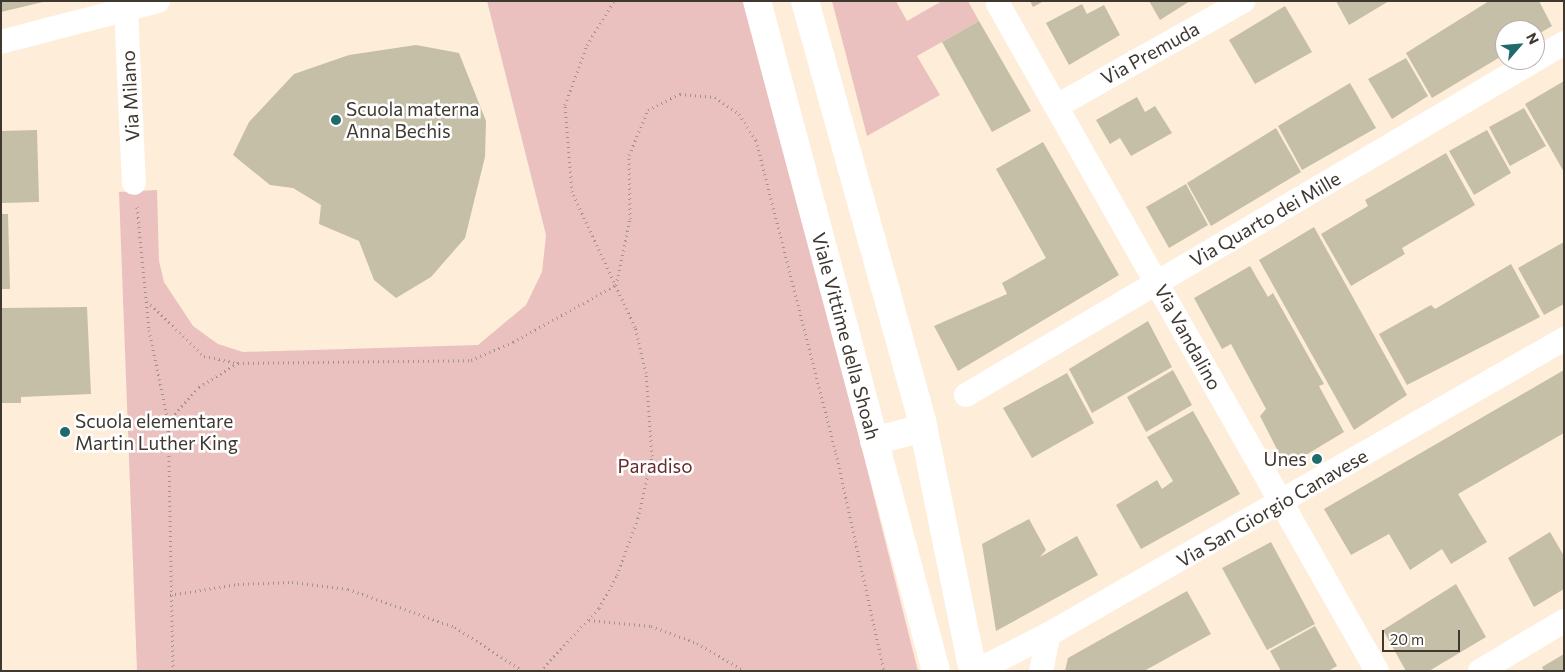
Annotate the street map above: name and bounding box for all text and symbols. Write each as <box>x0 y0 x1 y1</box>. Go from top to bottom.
street label: Via Premuda <box>1097 17 1203 89</box>
north arrow <box>1495 20 1545 70</box>
text: N <box>1523 30 1543 47</box>
street label: Via Milano <box>116 50 144 142</box>
place label: Scuola materna Anna Bechis <box>346 98 480 142</box>
marker: Scuola materna Anna Bechis <box>330 114 342 126</box>
street label: Via Quarto dei Mille <box>1186 167 1344 271</box>
street label: Viale Vittime della Shoah <box>807 230 885 442</box>
street label: Via Vandalino <box>1150 280 1226 394</box>
place label: Scuola elementare Martin Luther King <box>75 410 238 454</box>
marker: Scuola elementare Martin Luther King <box>59 426 71 438</box>
street label: Via San Giorgio Canavese <box>1172 444 1372 572</box>
place label: Unes <box>1264 448 1307 470</box>
marker: Unes <box>1311 453 1323 465</box>
park label: Paradiso <box>617 455 693 477</box>
scale bar <box>1385 620 1462 652</box>
text: 20 m <box>1390 630 1424 648</box>

